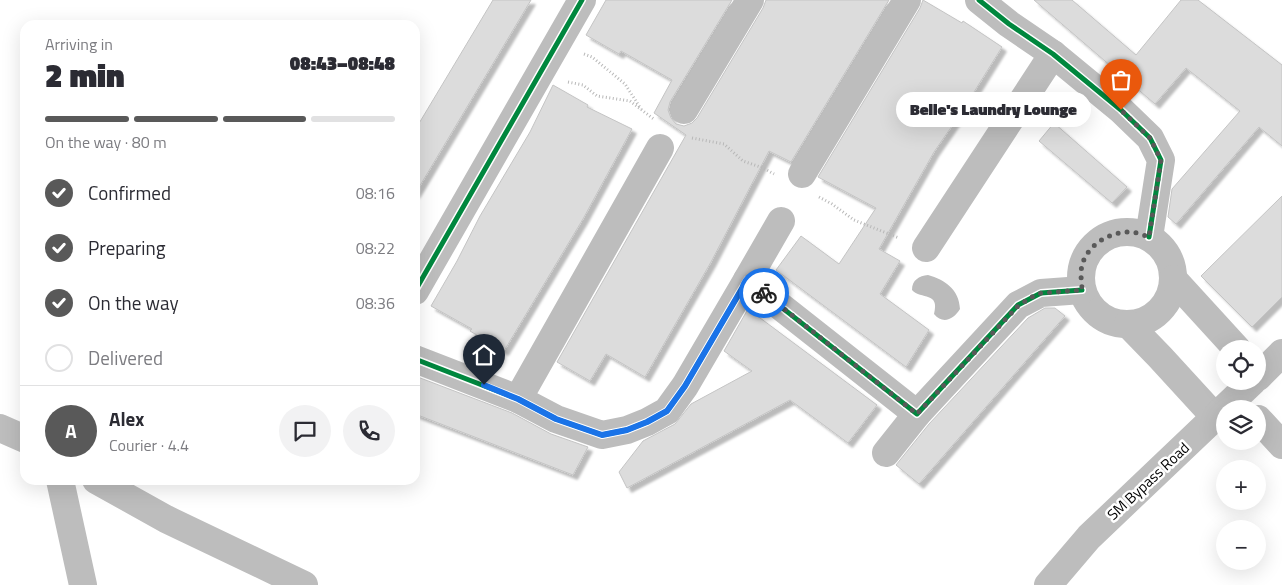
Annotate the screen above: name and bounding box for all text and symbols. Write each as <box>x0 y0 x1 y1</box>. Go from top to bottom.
text: Arriving in <box>45 32 113 56</box>
text: 08:43–08:48 <box>290 48 395 77</box>
text: 2 min <box>45 51 125 99</box>
pin <box>1100 59 1142 110</box>
icon: bag <box>1107 66 1135 94</box>
callout: Belle's Laundry Lounge <box>896 92 1091 128</box>
text: Belle's Laundry Lounge <box>910 97 1077 121</box>
text: On the way · 80 m <box>45 130 167 154</box>
text: Confirmed <box>88 178 171 207</box>
icon: check <box>45 179 73 207</box>
text: 08:16 <box>356 181 395 205</box>
text: Preparing <box>88 233 165 262</box>
icon: check <box>45 234 73 262</box>
text: 08:22 <box>356 236 395 260</box>
courier <box>739 268 789 318</box>
icon: bike <box>750 279 778 307</box>
text: On the way <box>88 288 179 317</box>
icon: check <box>45 289 73 317</box>
text: 08:36 <box>356 291 395 315</box>
pin <box>463 334 505 385</box>
map controls <box>1216 340 1266 570</box>
button: locate <box>1216 340 1266 390</box>
icon: home <box>470 341 498 369</box>
text: Delivered <box>88 343 163 372</box>
button: layers <box>1216 400 1266 450</box>
text: Alex <box>109 404 144 433</box>
button: chat <box>279 405 331 457</box>
button: phone <box>343 405 395 457</box>
text: A <box>65 416 77 445</box>
text: Courier · 4.4 <box>109 433 189 457</box>
street label: SM Bypass Road <box>1102 437 1194 525</box>
button: + <box>1216 460 1266 510</box>
button: − <box>1216 520 1266 570</box>

